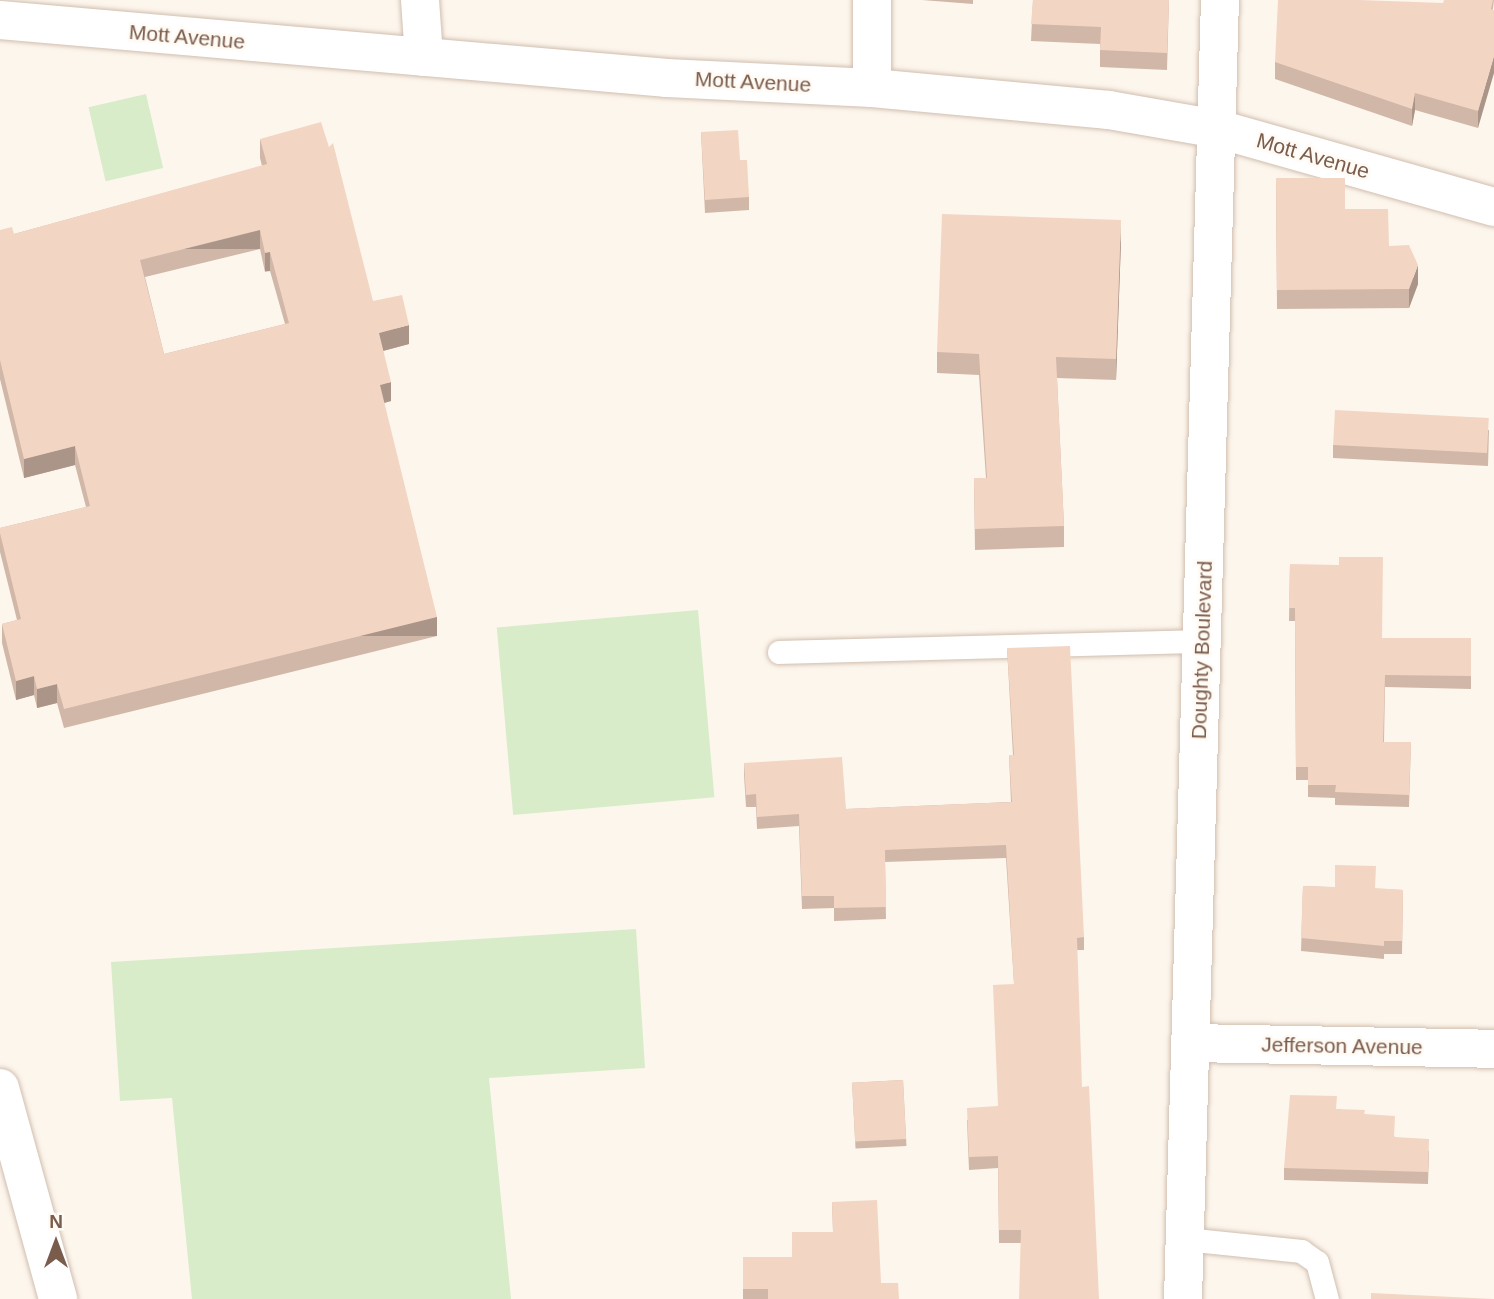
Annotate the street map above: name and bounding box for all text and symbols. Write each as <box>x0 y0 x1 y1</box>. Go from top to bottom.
street label: Mott Avenue <box>127 19 247 55</box>
street label: Mott Avenue <box>694 66 812 98</box>
street label: Mott Avenue <box>1253 128 1373 184</box>
street label: Doughty Boulevard <box>1186 560 1218 740</box>
street label: Jefferson Avenue <box>1260 1032 1424 1060</box>
north arrow <box>21 1208 91 1278</box>
text: N <box>49 1211 63 1232</box>

